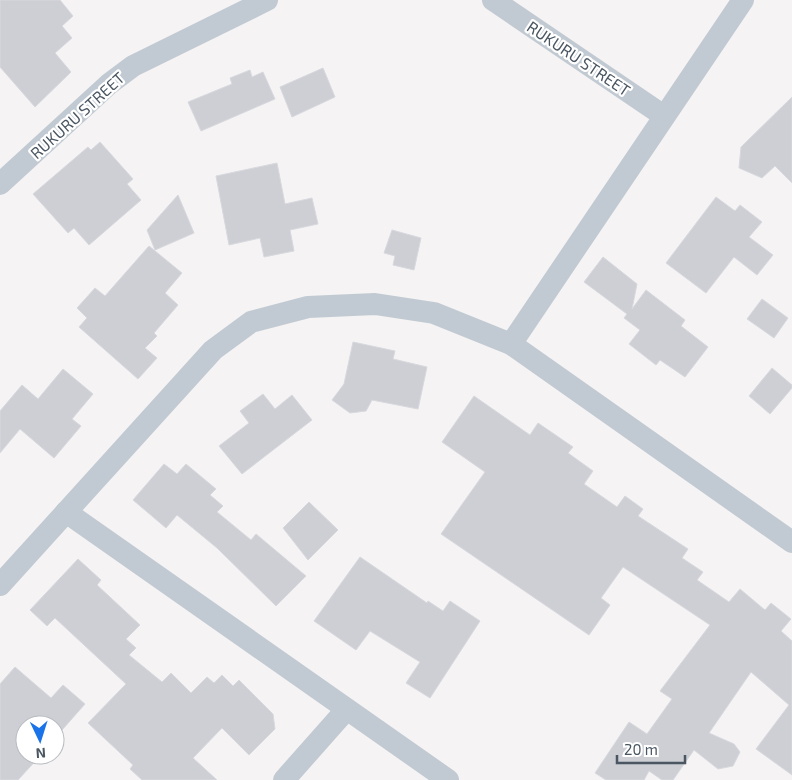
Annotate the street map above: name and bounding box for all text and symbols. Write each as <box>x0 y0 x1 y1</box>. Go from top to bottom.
street label: RUKURU STREET <box>524 17 634 99</box>
street label: RUKURU STREET <box>26 68 128 162</box>
north arrow <box>15 715 65 765</box>
scale bar <box>617 732 684 764</box>
text: 20 m <box>624 740 658 758</box>
text: N <box>35 745 47 762</box>

